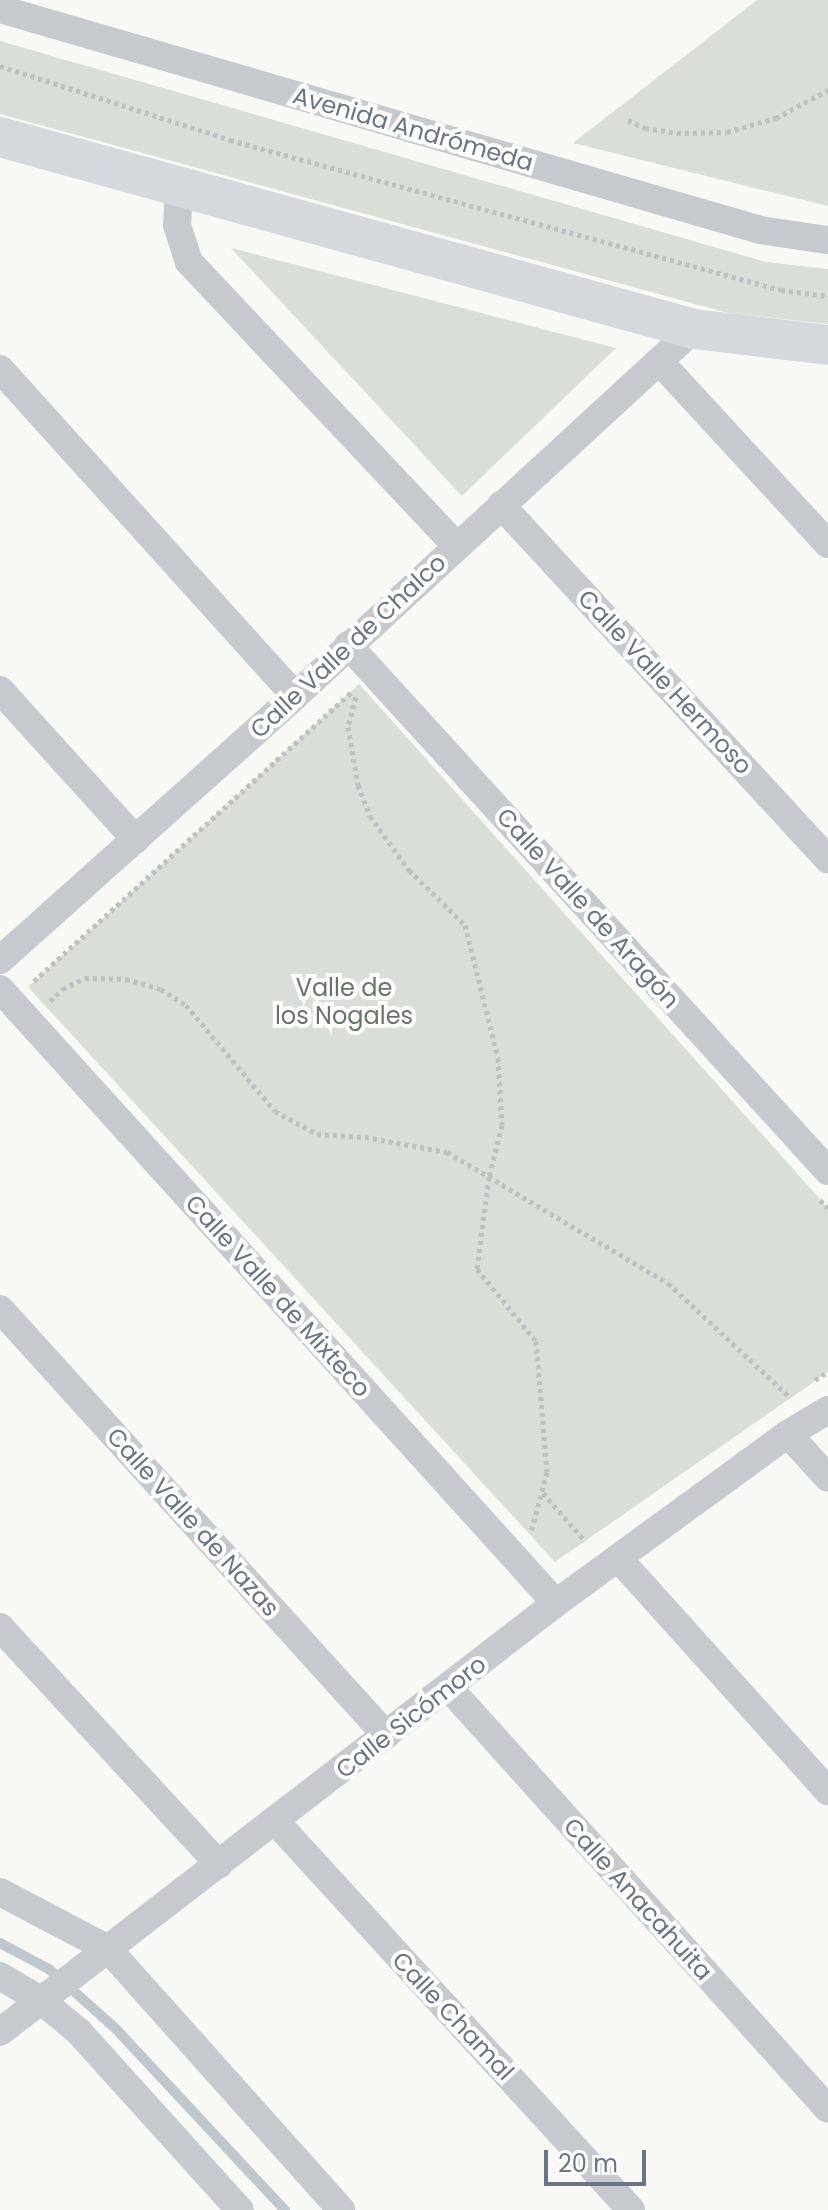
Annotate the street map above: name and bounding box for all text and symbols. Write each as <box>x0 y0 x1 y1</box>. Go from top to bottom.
street label: Avenida Andrómeda <box>289 81 537 177</box>
street label: Calle Valle de Chalco <box>244 548 452 744</box>
street label: Calle Valle Hermoso <box>572 584 758 780</box>
street label: Calle Valle de Aragón <box>491 802 685 1014</box>
park label: Valle de los Nogales <box>275 974 413 1030</box>
street label: Calle Valle de Mixteco <box>179 1189 377 1403</box>
street label: Calle Valle de Nazas <box>101 1422 285 1622</box>
street label: Calle Sicómoro <box>330 1650 492 1784</box>
street label: Calle Anacahuita <box>558 1812 718 1986</box>
street label: Calle Chamal <box>386 1946 520 2086</box>
scale bar <box>548 2134 650 2184</box>
text: 20 m <box>558 2147 618 2180</box>

